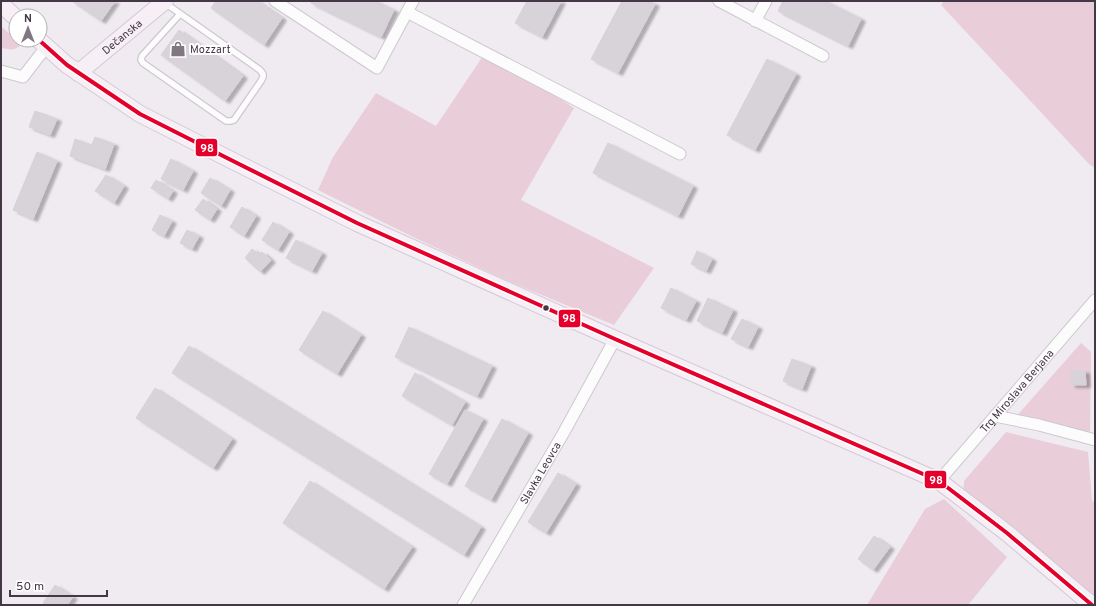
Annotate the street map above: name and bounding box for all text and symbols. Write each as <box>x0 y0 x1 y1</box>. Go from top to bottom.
north arrow <box>8 8 48 48</box>
text: N <box>24 12 32 26</box>
street label: Dečanska <box>100 17 146 58</box>
shop icon: Mozzart <box>169 40 187 58</box>
place label: Mozzart <box>190 43 231 57</box>
line badge: 98 <box>195 138 218 157</box>
text: 98 <box>200 142 214 156</box>
unlabelled marker <box>541 303 551 313</box>
line badge: 98 <box>558 309 581 328</box>
text: 98 <box>562 312 576 326</box>
street label: Trg Miroslava Berjana <box>978 347 1057 436</box>
street label: Slavka Leovca <box>517 439 565 507</box>
line badge: 98 <box>924 470 947 489</box>
text: 98 <box>929 474 943 488</box>
scale bar <box>10 572 107 598</box>
text: 50 m <box>16 579 44 595</box>

